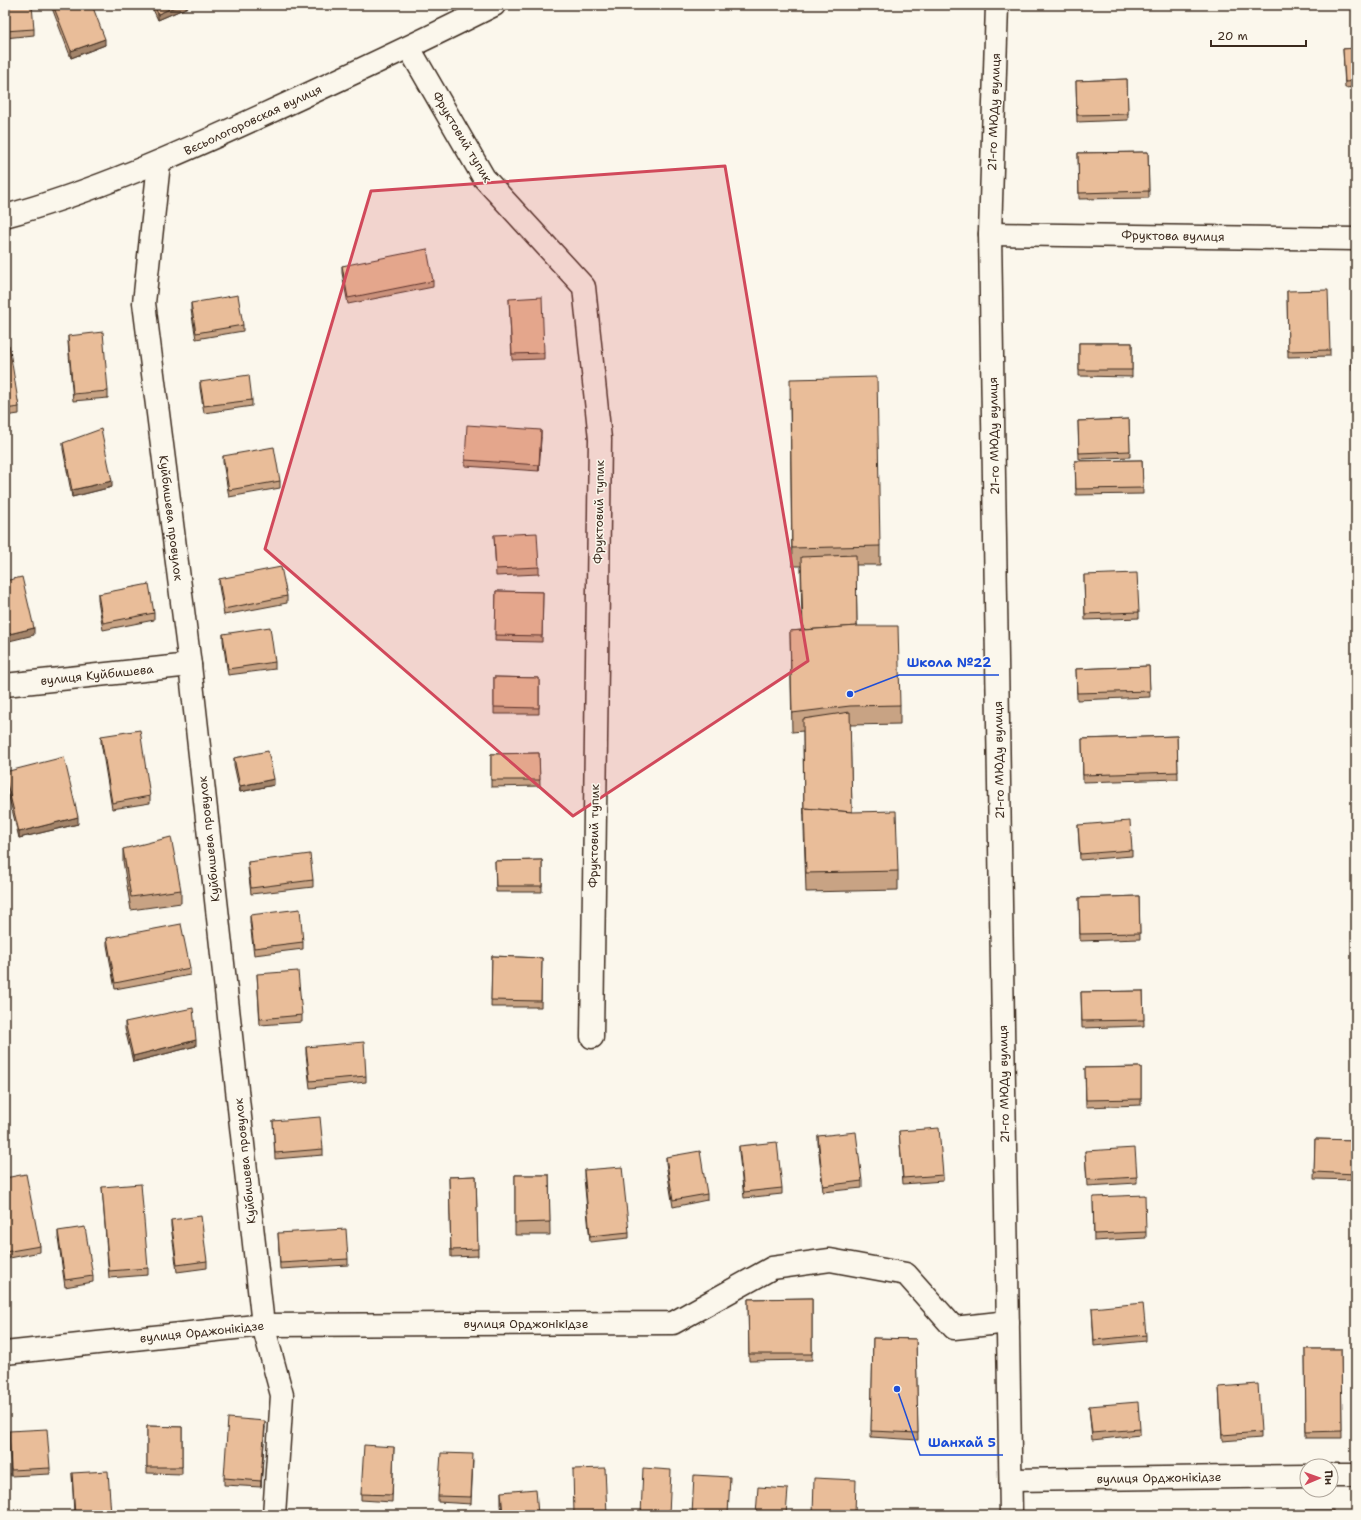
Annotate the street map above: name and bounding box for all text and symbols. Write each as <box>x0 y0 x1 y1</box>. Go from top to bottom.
scale bar <box>1211 22 1306 48</box>
text: 20 m <box>1217 28 1248 44</box>
street label: 21-го МЮДу вулиця <box>984 53 1004 171</box>
street label: Вєсьологоровская вулиця <box>182 81 324 159</box>
street label: Фруктовий тупик <box>428 88 496 186</box>
street label: Фруктова вулиця <box>1121 227 1225 245</box>
street label: 21-го МЮДу вулиця <box>985 377 1003 495</box>
street label: Куйбишева провулок <box>155 454 187 582</box>
street label: Фруктовий тупик <box>590 459 608 564</box>
callout: Школа №22 <box>899 650 999 675</box>
text: Школа №22 <box>907 654 991 671</box>
street label: вулиця Куйбишева <box>40 661 155 689</box>
street label: 21-го МЮДу вулиця <box>990 701 1008 819</box>
street label: Куйбишева провулок <box>194 775 224 903</box>
street label: Фруктовий тупик <box>585 783 603 888</box>
street label: 21-го МЮДу вулиця <box>995 1025 1013 1143</box>
street label: Куйбишева провулок <box>230 1097 260 1225</box>
street label: вулиця Орджонікідзе <box>464 1316 589 1332</box>
street label: вулиця Орджонікідзе <box>139 1317 265 1346</box>
callout: Шанхай 5 <box>920 1430 1003 1455</box>
text: Шанхай 5 <box>928 1434 996 1451</box>
north arrow <box>1299 1458 1339 1498</box>
street label: вулиця Орджонікідзе <box>1096 1469 1222 1487</box>
text: Пн <box>1321 1470 1336 1485</box>

